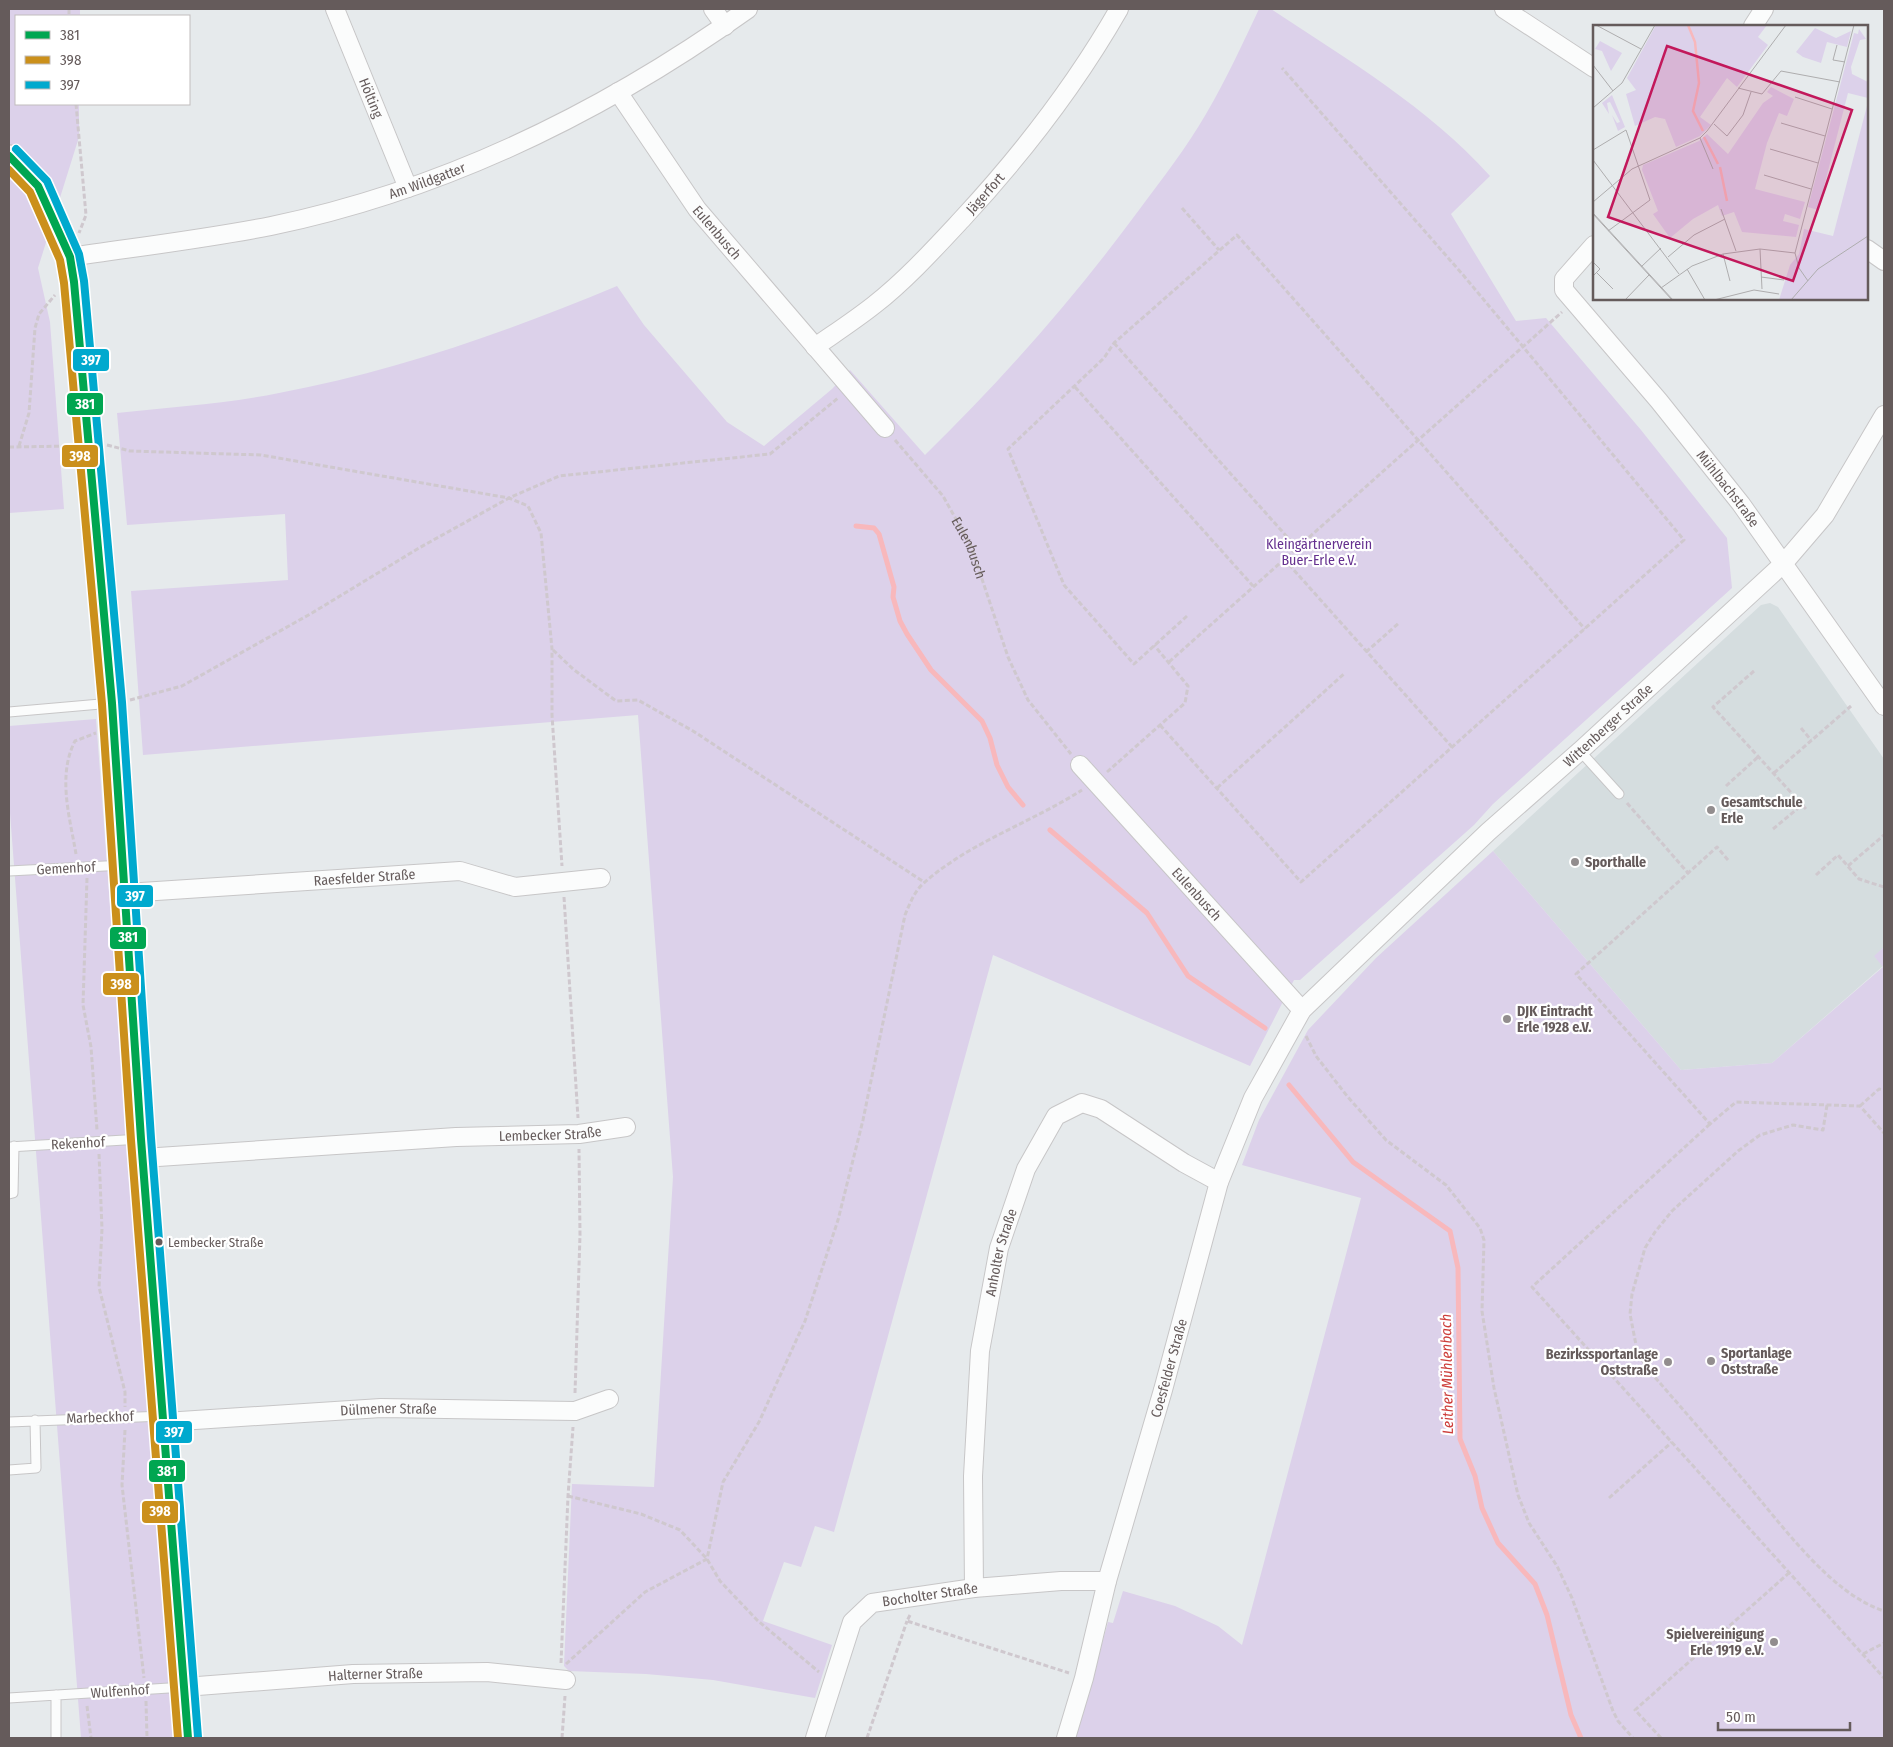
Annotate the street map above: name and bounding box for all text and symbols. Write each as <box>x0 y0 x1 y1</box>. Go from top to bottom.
legend <box>15 15 190 105</box>
inset map <box>1593 25 1868 300</box>
text: 381 <box>60 26 80 44</box>
text: 398 <box>60 51 81 69</box>
text: 397 <box>60 76 80 94</box>
street label: Hölting <box>355 76 387 121</box>
street label: Am Wildgatter <box>387 159 468 203</box>
street label: Jägerfort <box>963 169 1009 218</box>
street label: Eulenbusch <box>689 202 745 263</box>
line badge: 397 <box>72 348 110 372</box>
text: 397 <box>80 352 101 369</box>
line badge: 381 <box>66 392 104 416</box>
text: 381 <box>74 396 95 413</box>
line badge: 398 <box>61 444 99 468</box>
street label: Mühlbachstraße <box>1693 447 1763 531</box>
text: 398 <box>68 448 91 465</box>
street label: Eulenbusch <box>948 514 989 581</box>
park label: Kleingärtnerverein Buer-Erle e.V. <box>1266 536 1372 569</box>
street label: Wittenberger Straße <box>1560 680 1656 771</box>
place label: Gesamtschule Erle <box>1721 794 1803 827</box>
marker: Gesamtschule Erle <box>1705 804 1717 816</box>
place label: Sporthalle <box>1585 854 1646 871</box>
marker: Sporthalle <box>1569 856 1581 868</box>
street label: Gemenhof <box>36 858 98 879</box>
street label: Eulenbusch <box>1168 864 1225 924</box>
street label: Raesfelder Straße <box>313 866 416 890</box>
line badge: 397 <box>116 884 154 908</box>
text: 397 <box>124 888 145 905</box>
line badge: 381 <box>109 926 147 950</box>
text: 381 <box>117 929 138 946</box>
line badge: 398 <box>102 972 140 996</box>
text: 398 <box>109 976 132 993</box>
place label: DJK Eintracht Erle 1928 e.V. <box>1517 1003 1594 1036</box>
marker: DJK Eintracht Erle 1928 e.V. <box>1501 1013 1513 1025</box>
street label: Lembecker Straße <box>499 1123 603 1145</box>
street label: Rekenhof <box>51 1134 107 1153</box>
street label: Anholter Straße <box>982 1206 1021 1298</box>
place label: Lembecker Straße <box>168 1235 263 1250</box>
marker: Lembecker Straße <box>154 1237 164 1247</box>
water label: Leither Mühlenbach <box>1437 1314 1457 1434</box>
street label: Coesfelder Straße <box>1147 1317 1191 1420</box>
place label: Sportanlage Oststraße <box>1721 1345 1792 1378</box>
place label: Bezirkssportanlage Oststraße <box>1546 1346 1658 1379</box>
marker: Sportanlage Oststraße <box>1705 1355 1717 1367</box>
marker: Bezirkssportanlage Oststraße <box>1662 1356 1674 1368</box>
street label: Dülmener Straße <box>340 1400 437 1420</box>
street label: Marbeckhof <box>66 1408 136 1427</box>
line badge: 397 <box>155 1420 193 1444</box>
text: 397 <box>163 1424 184 1441</box>
line badge: 381 <box>148 1459 186 1483</box>
text: 381 <box>156 1463 177 1480</box>
line badge: 398 <box>141 1500 179 1524</box>
text: 398 <box>148 1503 171 1520</box>
street label: Bocholter Straße <box>881 1580 978 1610</box>
place label: Spielvereinigung Erle 1919 e.V. <box>1666 1626 1764 1659</box>
marker: Spielvereinigung Erle 1919 e.V. <box>1768 1636 1780 1648</box>
street label: Halterner Straße <box>328 1665 423 1685</box>
street label: Wulfenhof <box>90 1681 152 1702</box>
scale bar <box>1718 1700 1850 1732</box>
text: 50 m <box>1726 1708 1756 1726</box>

